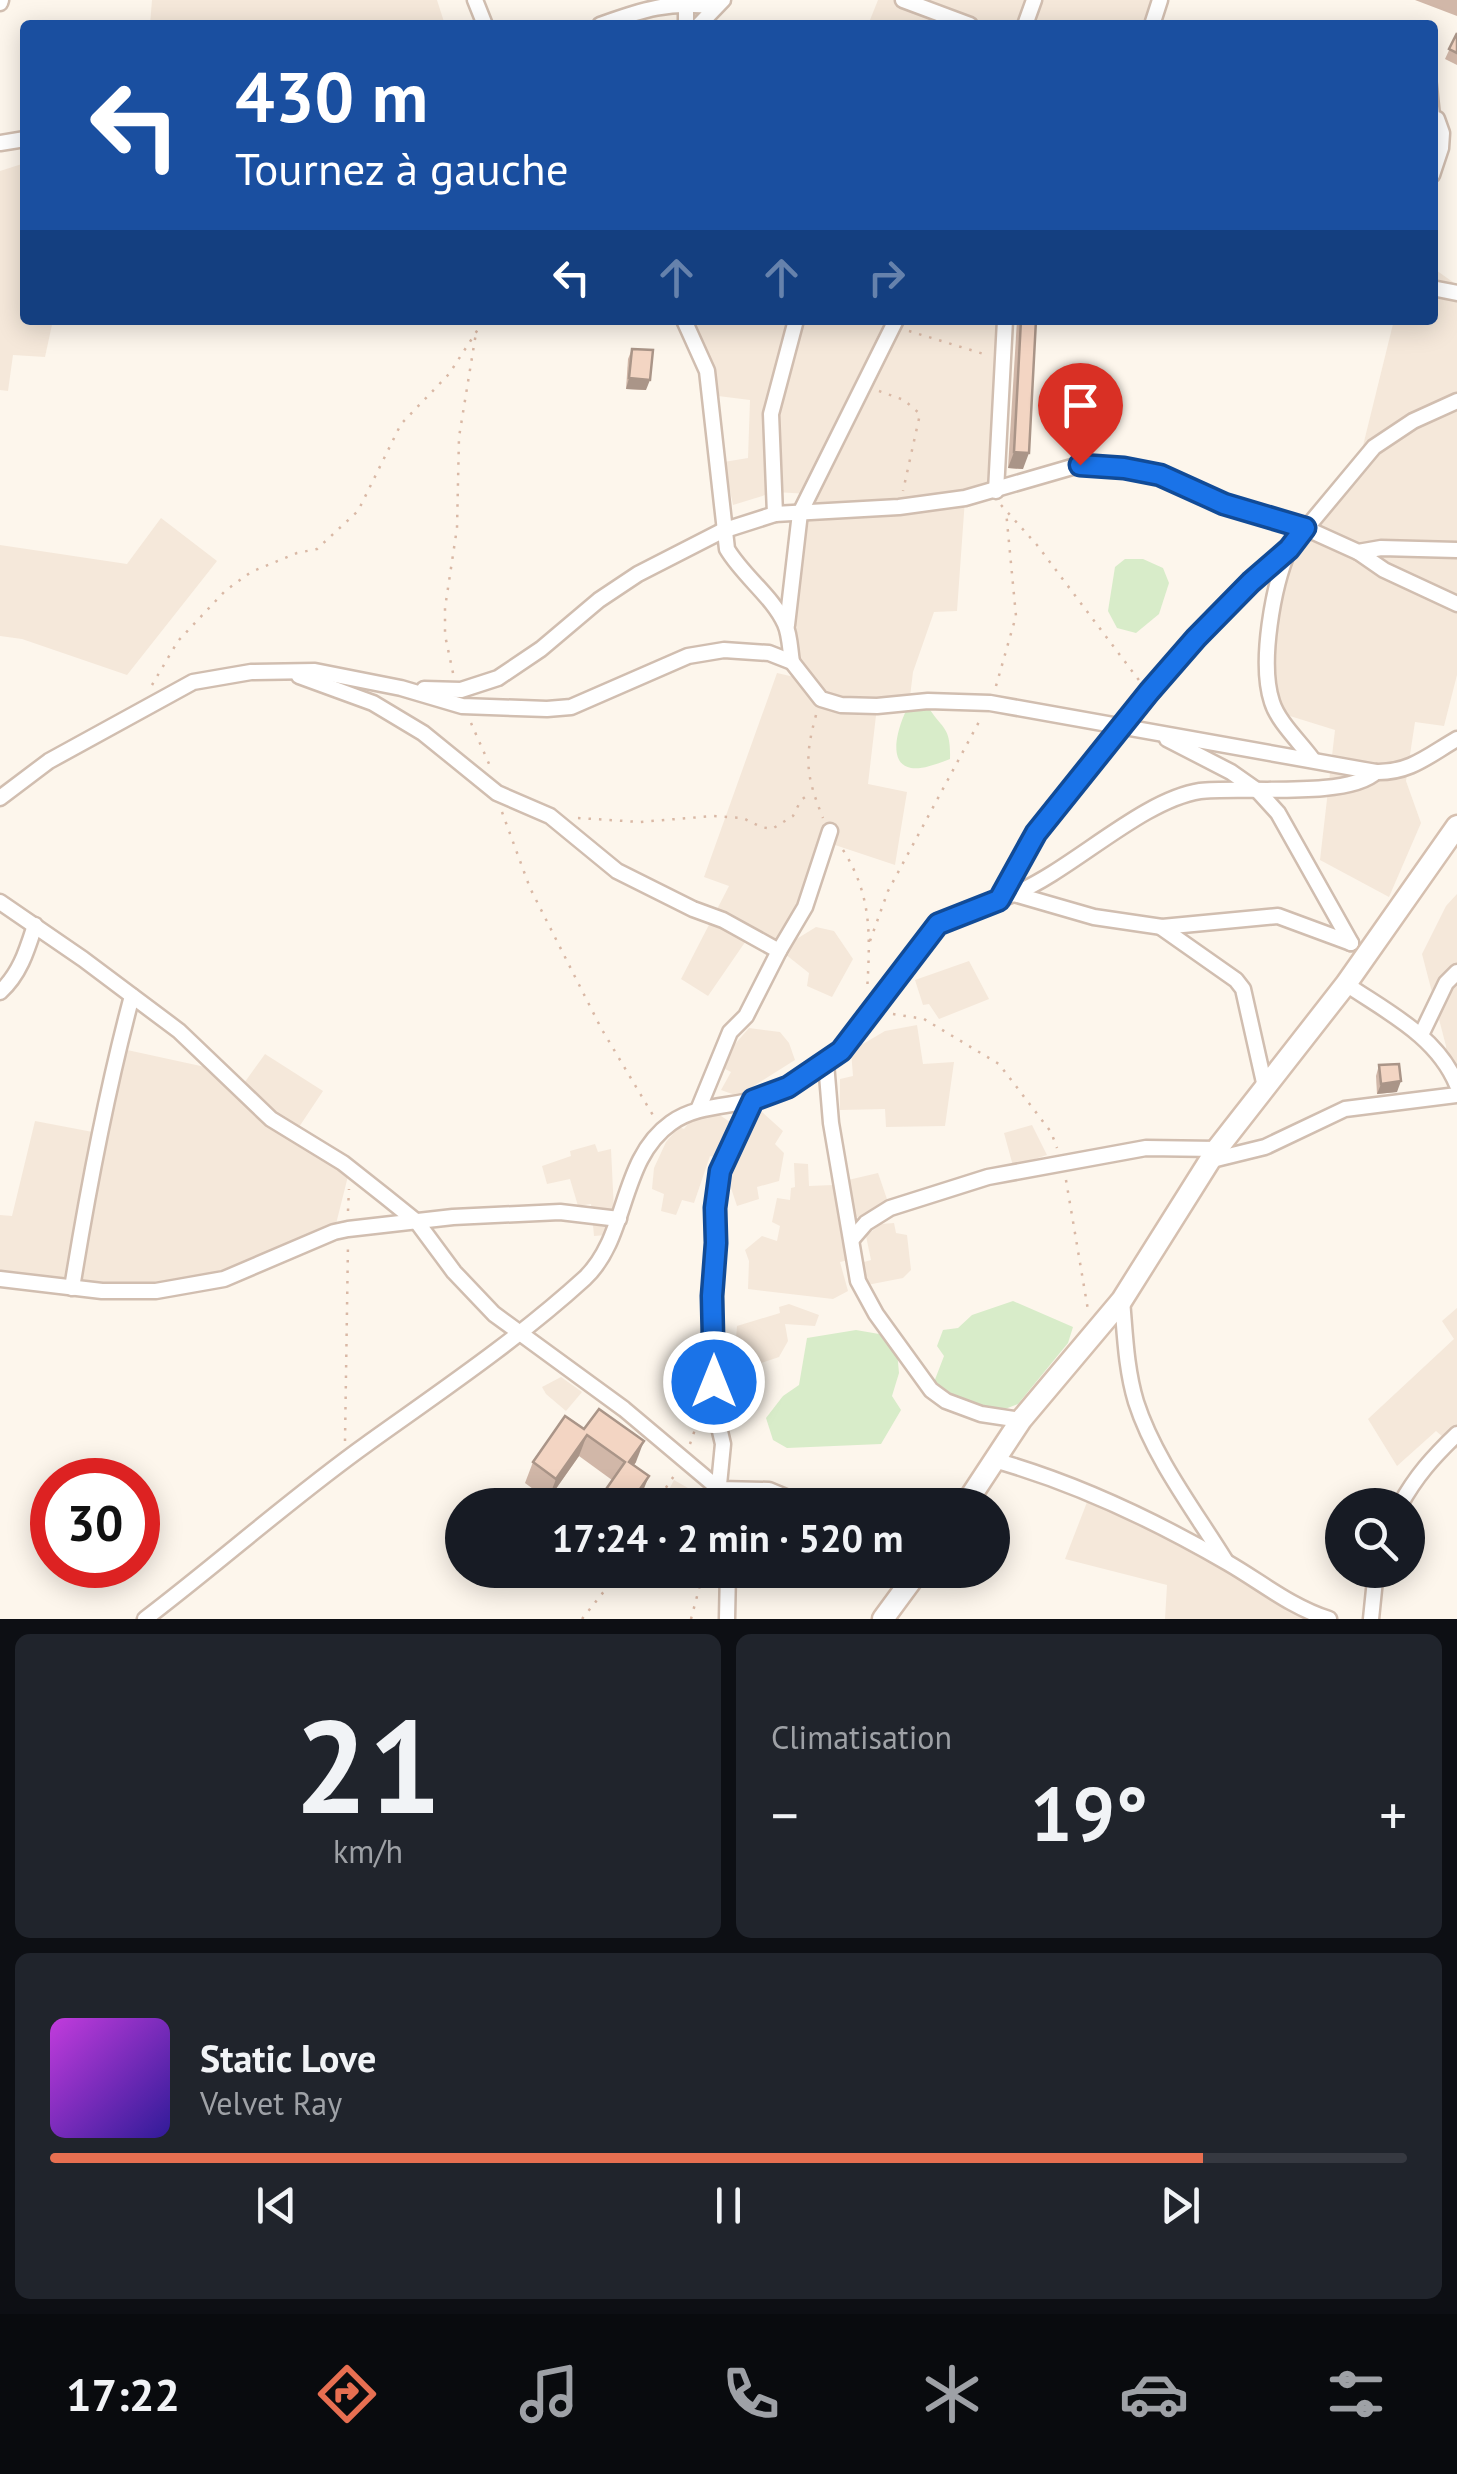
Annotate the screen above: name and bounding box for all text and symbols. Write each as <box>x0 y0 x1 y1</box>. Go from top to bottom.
text: 430 m <box>235 51 428 141</box>
icon: left <box>70 60 200 190</box>
text: Tournez à gauche <box>235 139 569 197</box>
icon: left <box>544 250 599 305</box>
icon: ahead <box>649 250 704 305</box>
icon: ahead <box>754 250 809 305</box>
icon: right <box>859 250 914 305</box>
pin <box>1038 363 1123 466</box>
icon: arrive <box>1053 378 1108 433</box>
position arrow <box>662 1330 766 1434</box>
speed limit sign: 30 <box>30 1458 160 1588</box>
map controls <box>1325 1488 1425 1588</box>
button: search <box>1325 1488 1425 1588</box>
text: 17:24 · 2 min · 520 m <box>552 1513 903 1562</box>
text: 21 <box>294 1681 442 1849</box>
text: Climatisation <box>771 1716 952 1758</box>
text: 19° <box>1030 1765 1148 1862</box>
text: − <box>771 1779 799 1850</box>
text: + <box>1379 1779 1407 1850</box>
text: km/h <box>333 1830 403 1872</box>
text: Static Love <box>200 2033 376 2082</box>
text: Velvet Ray <box>200 2082 342 2124</box>
icon: previous <box>249 2178 304 2233</box>
icon: pause <box>701 2178 756 2233</box>
icon: next <box>1153 2178 1208 2233</box>
icon: directions <box>312 2359 382 2429</box>
icon: music <box>514 2359 584 2429</box>
icon: phone <box>716 2359 786 2429</box>
icon: climate <box>917 2359 987 2429</box>
icon: car <box>1119 2359 1189 2429</box>
icon: filters <box>1321 2359 1391 2429</box>
text: 17:22 <box>66 2365 180 2423</box>

